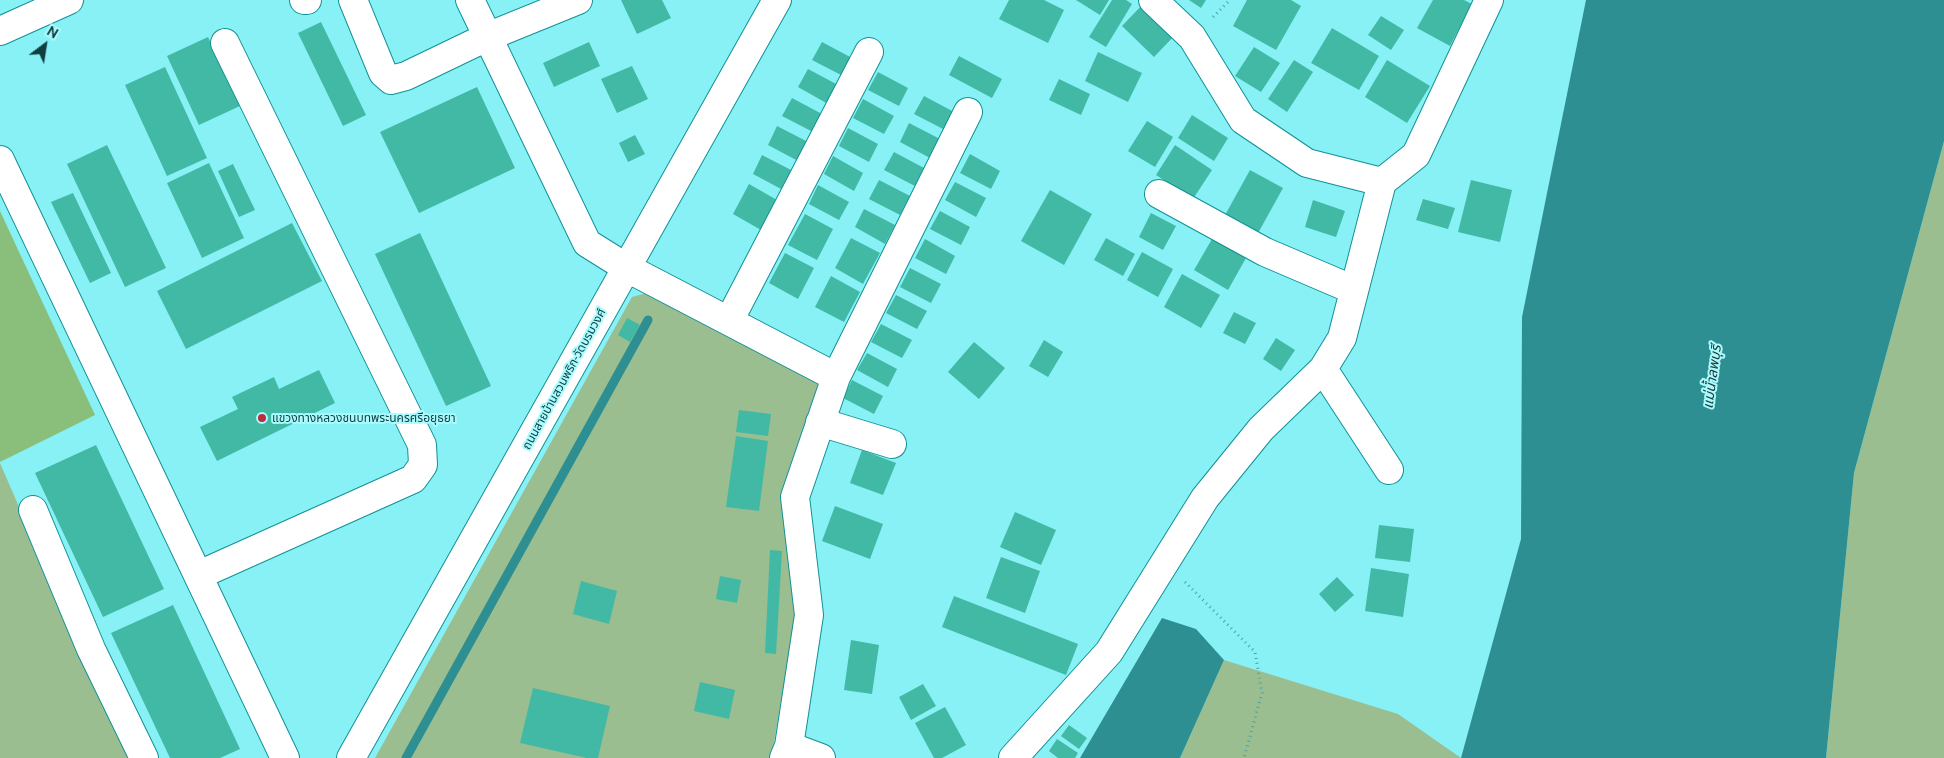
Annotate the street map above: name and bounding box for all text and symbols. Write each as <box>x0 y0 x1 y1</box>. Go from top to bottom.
north arrow <box>20 20 70 70</box>
text: N <box>44 23 61 42</box>
street label: ถนนสายบ้านสวนพริก-วัดบรมวงศ์ <box>519 306 609 452</box>
water label: แม่น้ำลพบุรี <box>1699 344 1725 410</box>
place label: แขวงทางหลวงชนบทพระนครศรีอยุธยา <box>272 411 456 425</box>
marker: แขวงทางหลวงชนบทพระนครศรีอยุธยา <box>256 412 268 424</box>

